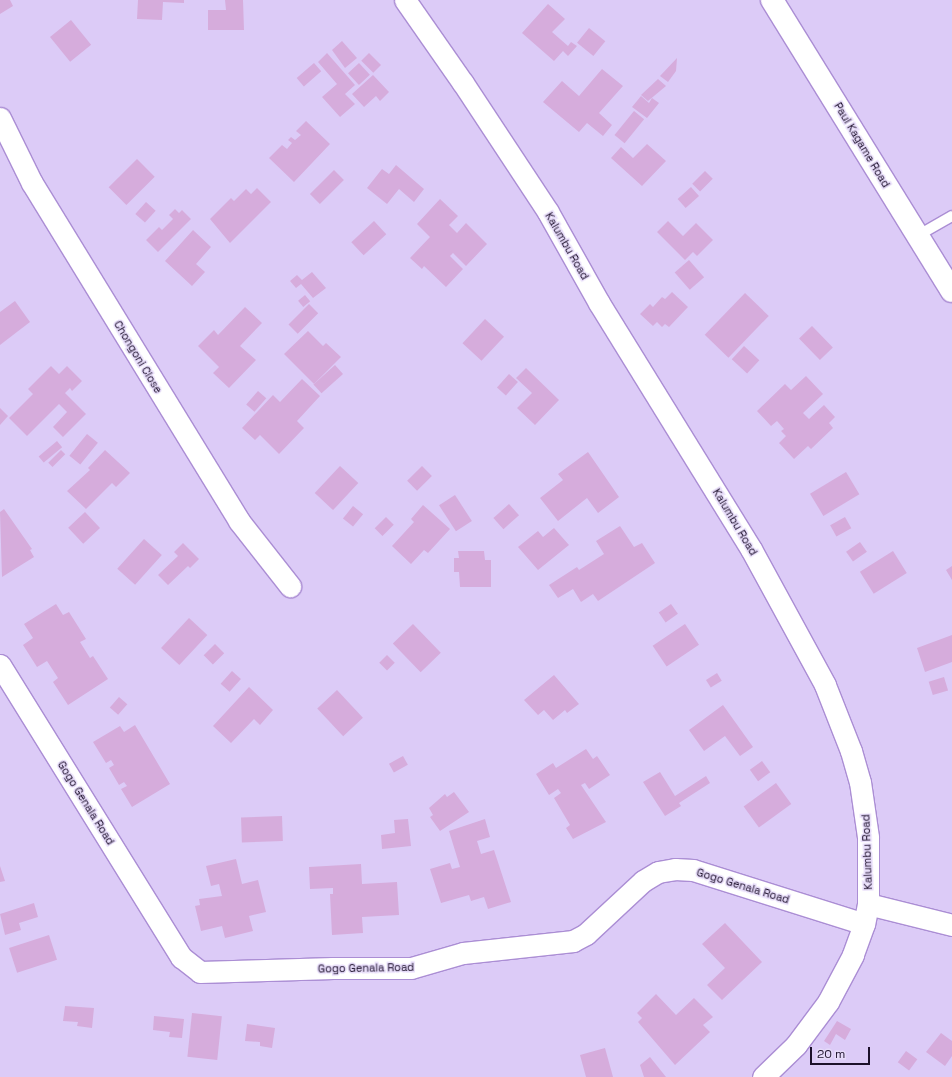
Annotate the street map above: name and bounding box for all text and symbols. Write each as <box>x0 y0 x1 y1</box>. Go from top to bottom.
street label: Paul Kagame Road <box>831 100 893 190</box>
street label: Kalumbu Road <box>542 210 592 282</box>
street label: Chongoni Close <box>111 318 165 396</box>
street label: Kalumbu Road <box>710 486 760 558</box>
street label: Gogo Genala Road <box>55 759 117 847</box>
street label: Kalumbu Road <box>859 814 875 890</box>
street label: Gogo Genala Road <box>695 866 791 906</box>
street label: Gogo Genala Road <box>318 961 414 975</box>
scale bar <box>812 1039 872 1065</box>
text: 20 m <box>817 1046 845 1062</box>

